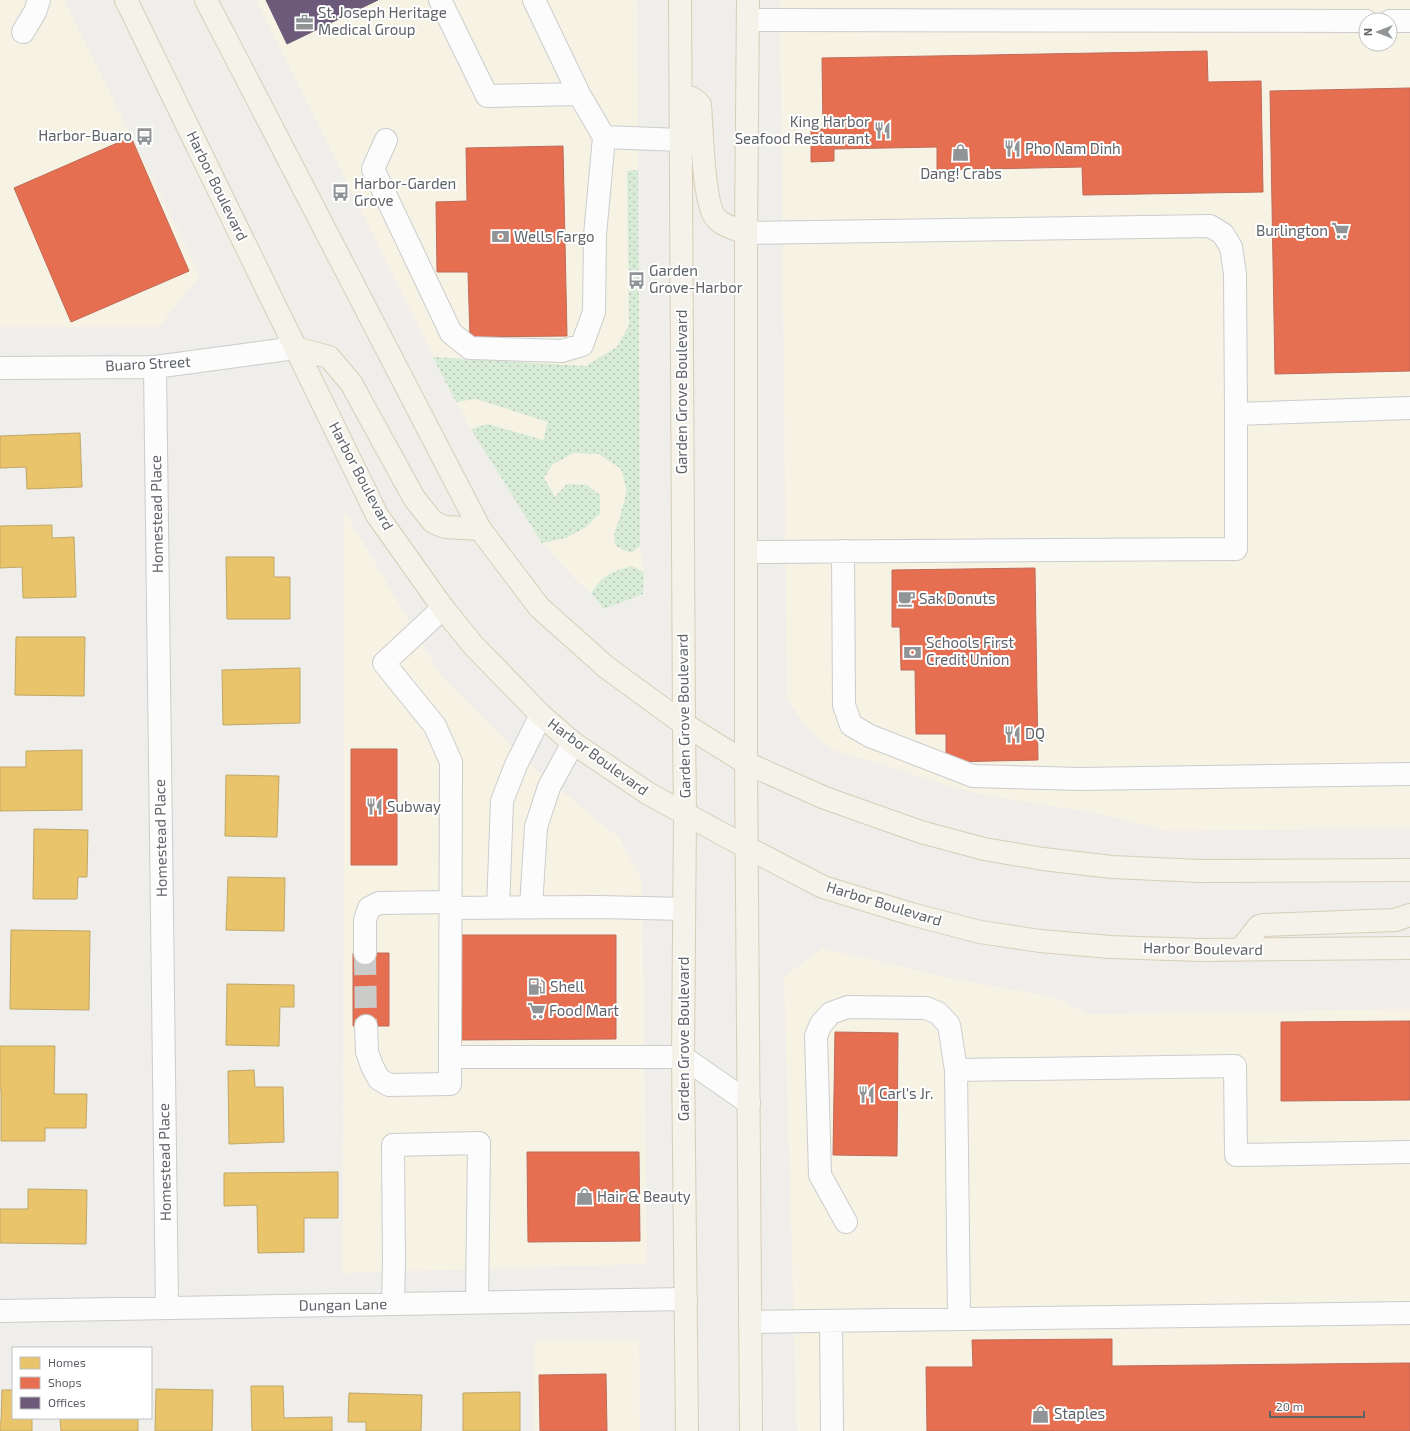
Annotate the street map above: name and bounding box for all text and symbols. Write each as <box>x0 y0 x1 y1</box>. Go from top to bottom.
place label: St. Joseph Heritage Medical Group <box>318 3 447 38</box>
office icon: St. Joseph Heritage Medical Group <box>295 12 315 32</box>
north arrow <box>1358 12 1398 52</box>
text: N <box>1361 28 1374 36</box>
place label: King Harbor Seafood Restaurant <box>735 112 870 147</box>
restaurant icon: King Harbor Seafood Restaurant <box>873 121 893 141</box>
place label: Harbor-Buaro <box>38 126 132 144</box>
bus stop icon: Harbor-Buaro <box>135 126 155 146</box>
street label: Harbor Boulevard <box>184 128 252 243</box>
restaurant icon: Pho Nam Dinh <box>1002 139 1022 159</box>
place label: Pho Nam Dinh <box>1025 139 1121 157</box>
shop icon: Dang! Crabs <box>951 143 971 163</box>
place label: Dang! Crabs <box>920 164 1002 182</box>
place label: Harbor-Garden Grove <box>354 174 456 209</box>
bus stop icon: Harbor-Garden Grove <box>331 183 351 203</box>
place label: Burlington <box>1256 221 1328 239</box>
supermarket icon: Burlington <box>1331 221 1351 241</box>
bank icon: Wells Fargo <box>491 227 511 247</box>
place label: Wells Fargo <box>514 227 595 245</box>
place label: Garden Grove-Harbor <box>649 261 743 296</box>
bus stop icon: Garden Grove-Harbor <box>626 270 646 290</box>
street label: Garden Grove Boulevard <box>672 310 690 474</box>
street label: Buaro Street <box>105 352 191 374</box>
street label: Harbor Boulevard <box>326 418 398 533</box>
street label: Homestead Place <box>146 455 166 573</box>
cafe icon: Sak Donuts <box>896 589 916 609</box>
place label: Sak Donuts <box>919 589 996 607</box>
place label: Schools First Credit Union <box>926 633 1014 668</box>
street label: Garden Grove Boulevard <box>673 634 693 798</box>
bank icon: Schools First Credit Union <box>903 642 923 662</box>
street label: Harbor Boulevard <box>545 714 652 799</box>
restaurant icon: DQ <box>1002 724 1022 744</box>
place label: DQ <box>1025 724 1045 743</box>
street label: Homestead Place <box>150 779 170 897</box>
restaurant icon: Subway <box>364 797 384 817</box>
place label: Subway <box>387 797 441 815</box>
street label: Harbor Boulevard <box>824 877 944 929</box>
street label: Harbor Boulevard <box>1143 938 1263 958</box>
street label: Garden Grove Boulevard <box>674 957 692 1121</box>
fuel station icon: Shell <box>527 977 547 997</box>
place label: Shell <box>550 977 585 995</box>
supermarket icon: Food Mart <box>526 1001 546 1021</box>
place label: Food Mart <box>549 1001 619 1019</box>
restaurant icon: Carl's Jr. <box>856 1084 876 1104</box>
place label: Carl's Jr. <box>879 1084 934 1102</box>
street label: Homestead Place <box>154 1103 174 1221</box>
shop icon: Hair & Beauty <box>574 1187 594 1207</box>
place label: Hair & Beauty <box>597 1187 691 1205</box>
street label: Dungan Lane <box>299 1294 387 1314</box>
legend <box>12 1347 152 1419</box>
text: Homes <box>48 1355 86 1369</box>
text: Shops <box>48 1375 82 1389</box>
scale bar <box>1270 1393 1364 1419</box>
text: Offices <box>48 1395 85 1409</box>
text: 20 m <box>1276 1399 1303 1413</box>
shop icon: Staples <box>1031 1404 1051 1424</box>
place label: Staples <box>1054 1404 1105 1422</box>

